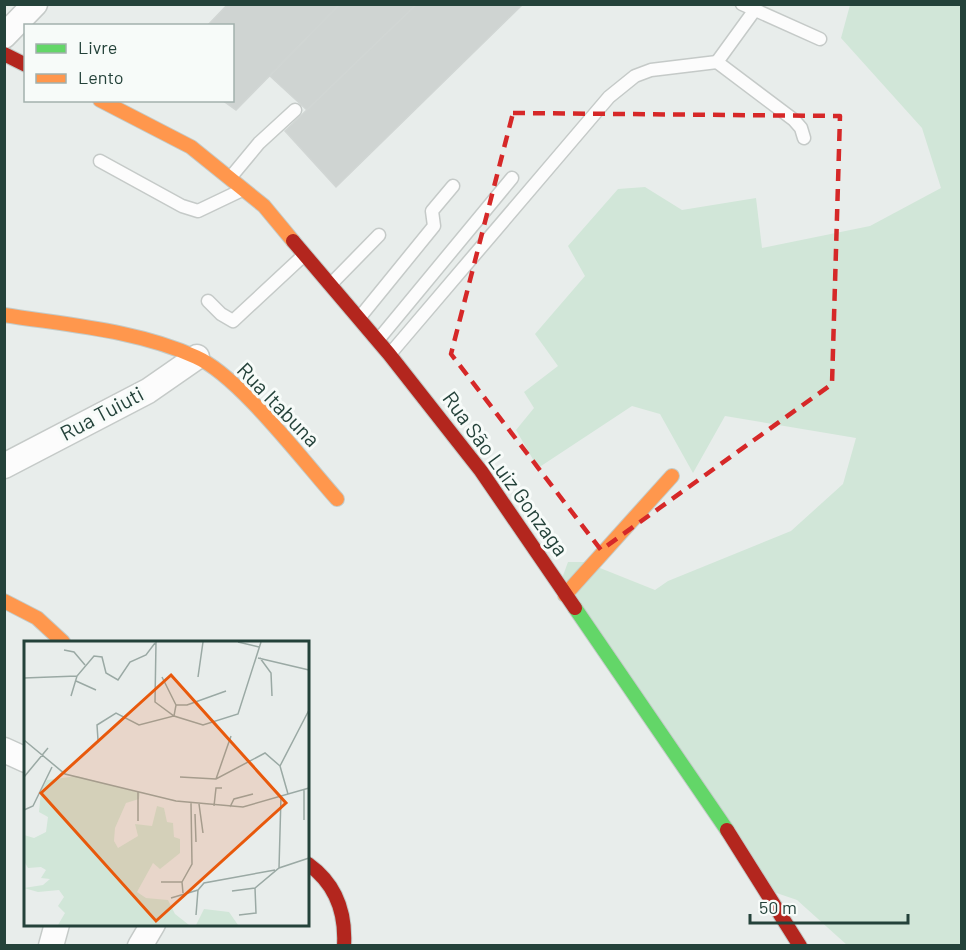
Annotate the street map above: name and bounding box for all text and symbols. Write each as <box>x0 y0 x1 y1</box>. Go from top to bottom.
legend <box>24 24 234 102</box>
text: Livre <box>78 36 117 58</box>
text: Lento <box>78 66 124 88</box>
street label: Rua Itabuna <box>233 357 325 451</box>
street label: Rua Tuiuti <box>55 380 147 445</box>
street label: Rua São Luiz Gonzaga <box>438 386 574 560</box>
inset map <box>24 641 309 926</box>
scale bar <box>750 887 908 925</box>
text: 50 m <box>759 896 797 918</box>

